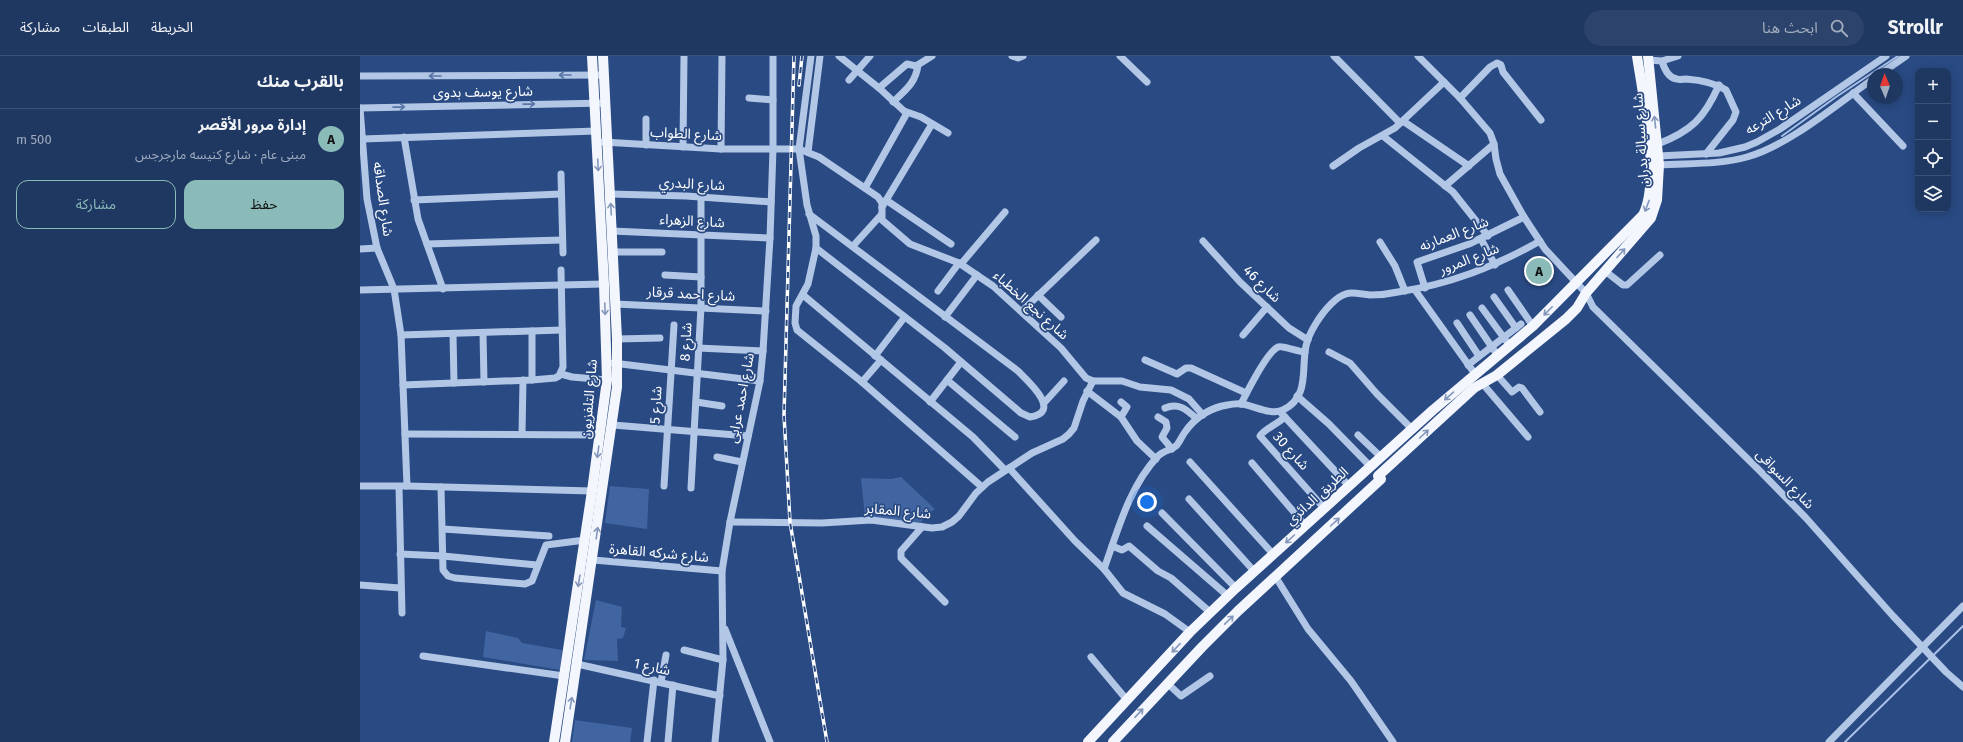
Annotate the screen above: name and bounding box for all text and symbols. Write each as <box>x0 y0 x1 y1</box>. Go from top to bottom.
search box <box>1584 10 1864 46</box>
text: Strollr <box>1888 16 1943 39</box>
icon: search <box>1828 17 1850 39</box>
text: مشاركة <box>20 19 60 36</box>
text: الطبقات <box>82 19 129 36</box>
text: الخريطة <box>151 19 193 36</box>
text: ابحث هنا <box>1762 19 1818 37</box>
north arrow <box>1867 68 1903 104</box>
map controls <box>1915 68 1951 212</box>
button: + <box>1915 68 1951 104</box>
text: بالقرب منك <box>257 71 344 92</box>
one-way arrow <box>559 71 572 79</box>
one-way arrow <box>429 72 442 79</box>
street label: شارع يوسف بدوى <box>433 83 533 103</box>
street label: شارع سيالة بدران <box>1629 92 1655 188</box>
street label: شارع الترعه <box>1742 92 1805 140</box>
one-way arrow <box>522 100 535 108</box>
one-way arrow <box>392 103 405 111</box>
button: − <box>1915 104 1951 140</box>
text: إدارة مرور الأقصر <box>198 116 306 134</box>
one-way arrow <box>1651 116 1659 129</box>
street label: شارع الطواب <box>650 124 722 146</box>
text: 500 m <box>16 132 52 147</box>
text: A <box>327 132 335 147</box>
button: locate <box>1915 140 1951 176</box>
text: مبنى عام · شارع كنيسه مارجرجس <box>135 147 306 162</box>
one-way arrow <box>595 158 602 171</box>
street label: شارع الصداقه <box>367 161 397 238</box>
street label: شارع البدري <box>658 174 725 196</box>
button: layers <box>1915 176 1951 212</box>
button: مشاركة <box>16 180 176 229</box>
button: حفظ <box>184 180 344 229</box>
one-way arrow <box>1642 199 1650 211</box>
one-way arrow <box>607 203 615 216</box>
street label: شارع الزهراء <box>659 211 725 233</box>
street label: شارع العمارنه <box>1417 213 1492 257</box>
street label: شارع المرور <box>1436 240 1502 280</box>
one-way arrow <box>1616 248 1625 259</box>
pin: A <box>1526 256 1552 286</box>
street label: شارع 46 <box>1238 262 1284 308</box>
street label: شارع نجع الخطباء <box>989 267 1072 345</box>
street label: شارع احمد قرقار <box>645 283 736 307</box>
one-way arrow <box>601 302 609 315</box>
one-way arrow <box>1543 306 1553 316</box>
street label: شارع 8 <box>676 322 697 362</box>
street label: شارع احمد عرابى <box>724 351 760 445</box>
street label: شارع التلفزيون <box>577 358 603 440</box>
street label: شارع 5 <box>647 386 667 425</box>
one-way arrow <box>1444 391 1455 400</box>
street label: شارع 30 <box>1268 428 1313 475</box>
one-way arrow <box>1419 429 1429 438</box>
one-way arrow <box>594 445 602 458</box>
street label: شارع السواقى <box>1751 446 1818 514</box>
street label: الطريق الدائري <box>1282 463 1354 530</box>
your location <box>1137 492 1157 512</box>
street label: شارع المقابر <box>863 500 932 524</box>
one-way arrow <box>1329 517 1340 526</box>
one-way arrow <box>593 527 601 540</box>
one-way arrow <box>1285 534 1295 543</box>
street label: شارع شركه القاهرة <box>608 540 710 568</box>
one-way arrow <box>575 574 583 587</box>
one-way arrow <box>1224 615 1234 625</box>
one-way arrow <box>1171 643 1181 653</box>
street label: شارع 1 <box>632 655 672 681</box>
one-way arrow <box>567 697 575 710</box>
one-way arrow <box>1134 709 1143 719</box>

